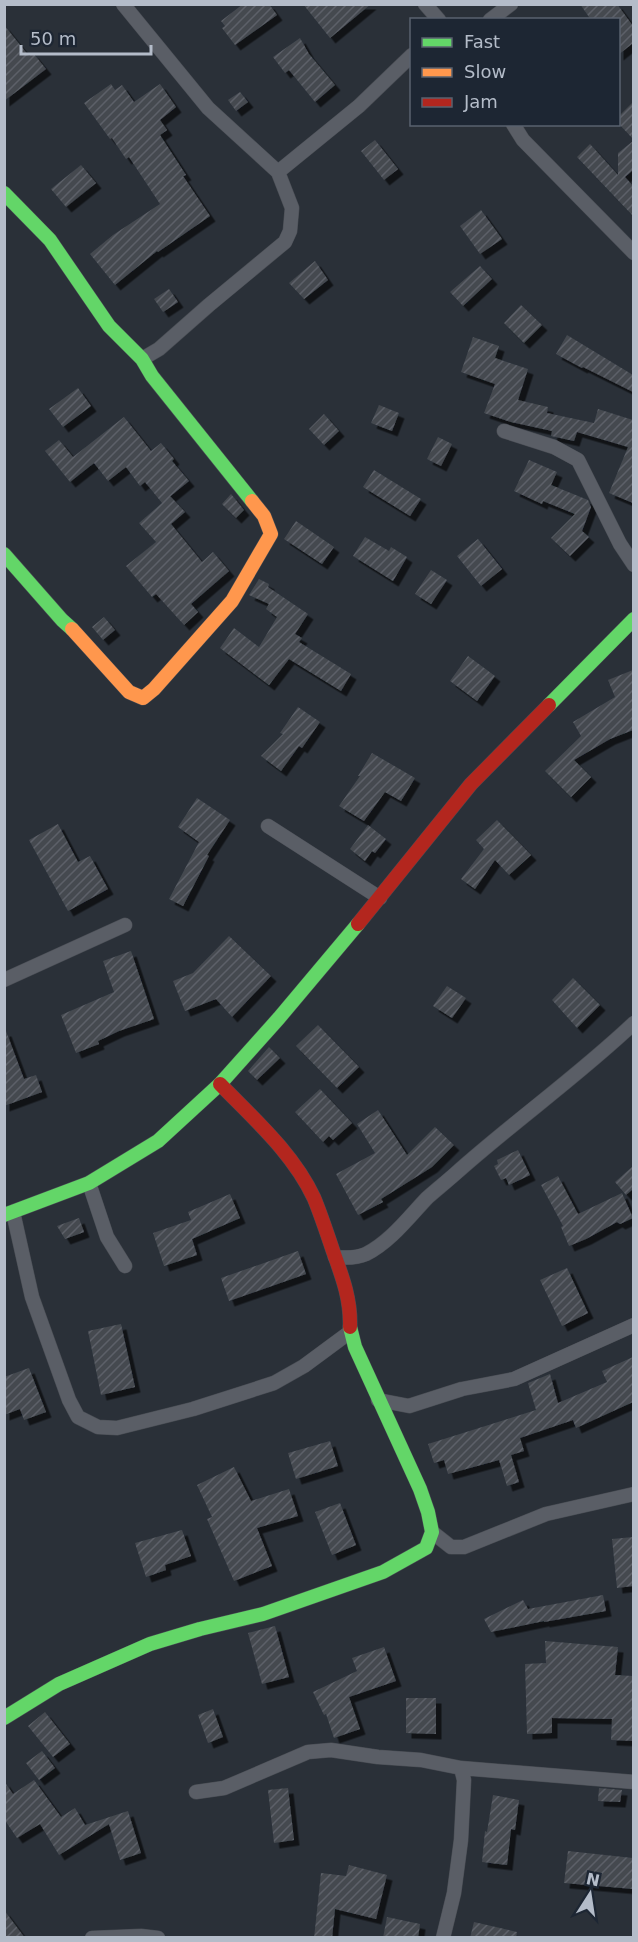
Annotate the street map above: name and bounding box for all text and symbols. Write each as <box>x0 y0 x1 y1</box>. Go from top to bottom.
scale bar <box>21 18 152 56</box>
legend <box>410 18 620 126</box>
text: 50 m <box>30 28 76 49</box>
text: Fast <box>464 31 500 52</box>
text: Slow <box>464 61 506 82</box>
text: Jam <box>463 91 498 112</box>
north arrow <box>560 1864 620 1924</box>
text: N <box>584 1869 602 1891</box>

